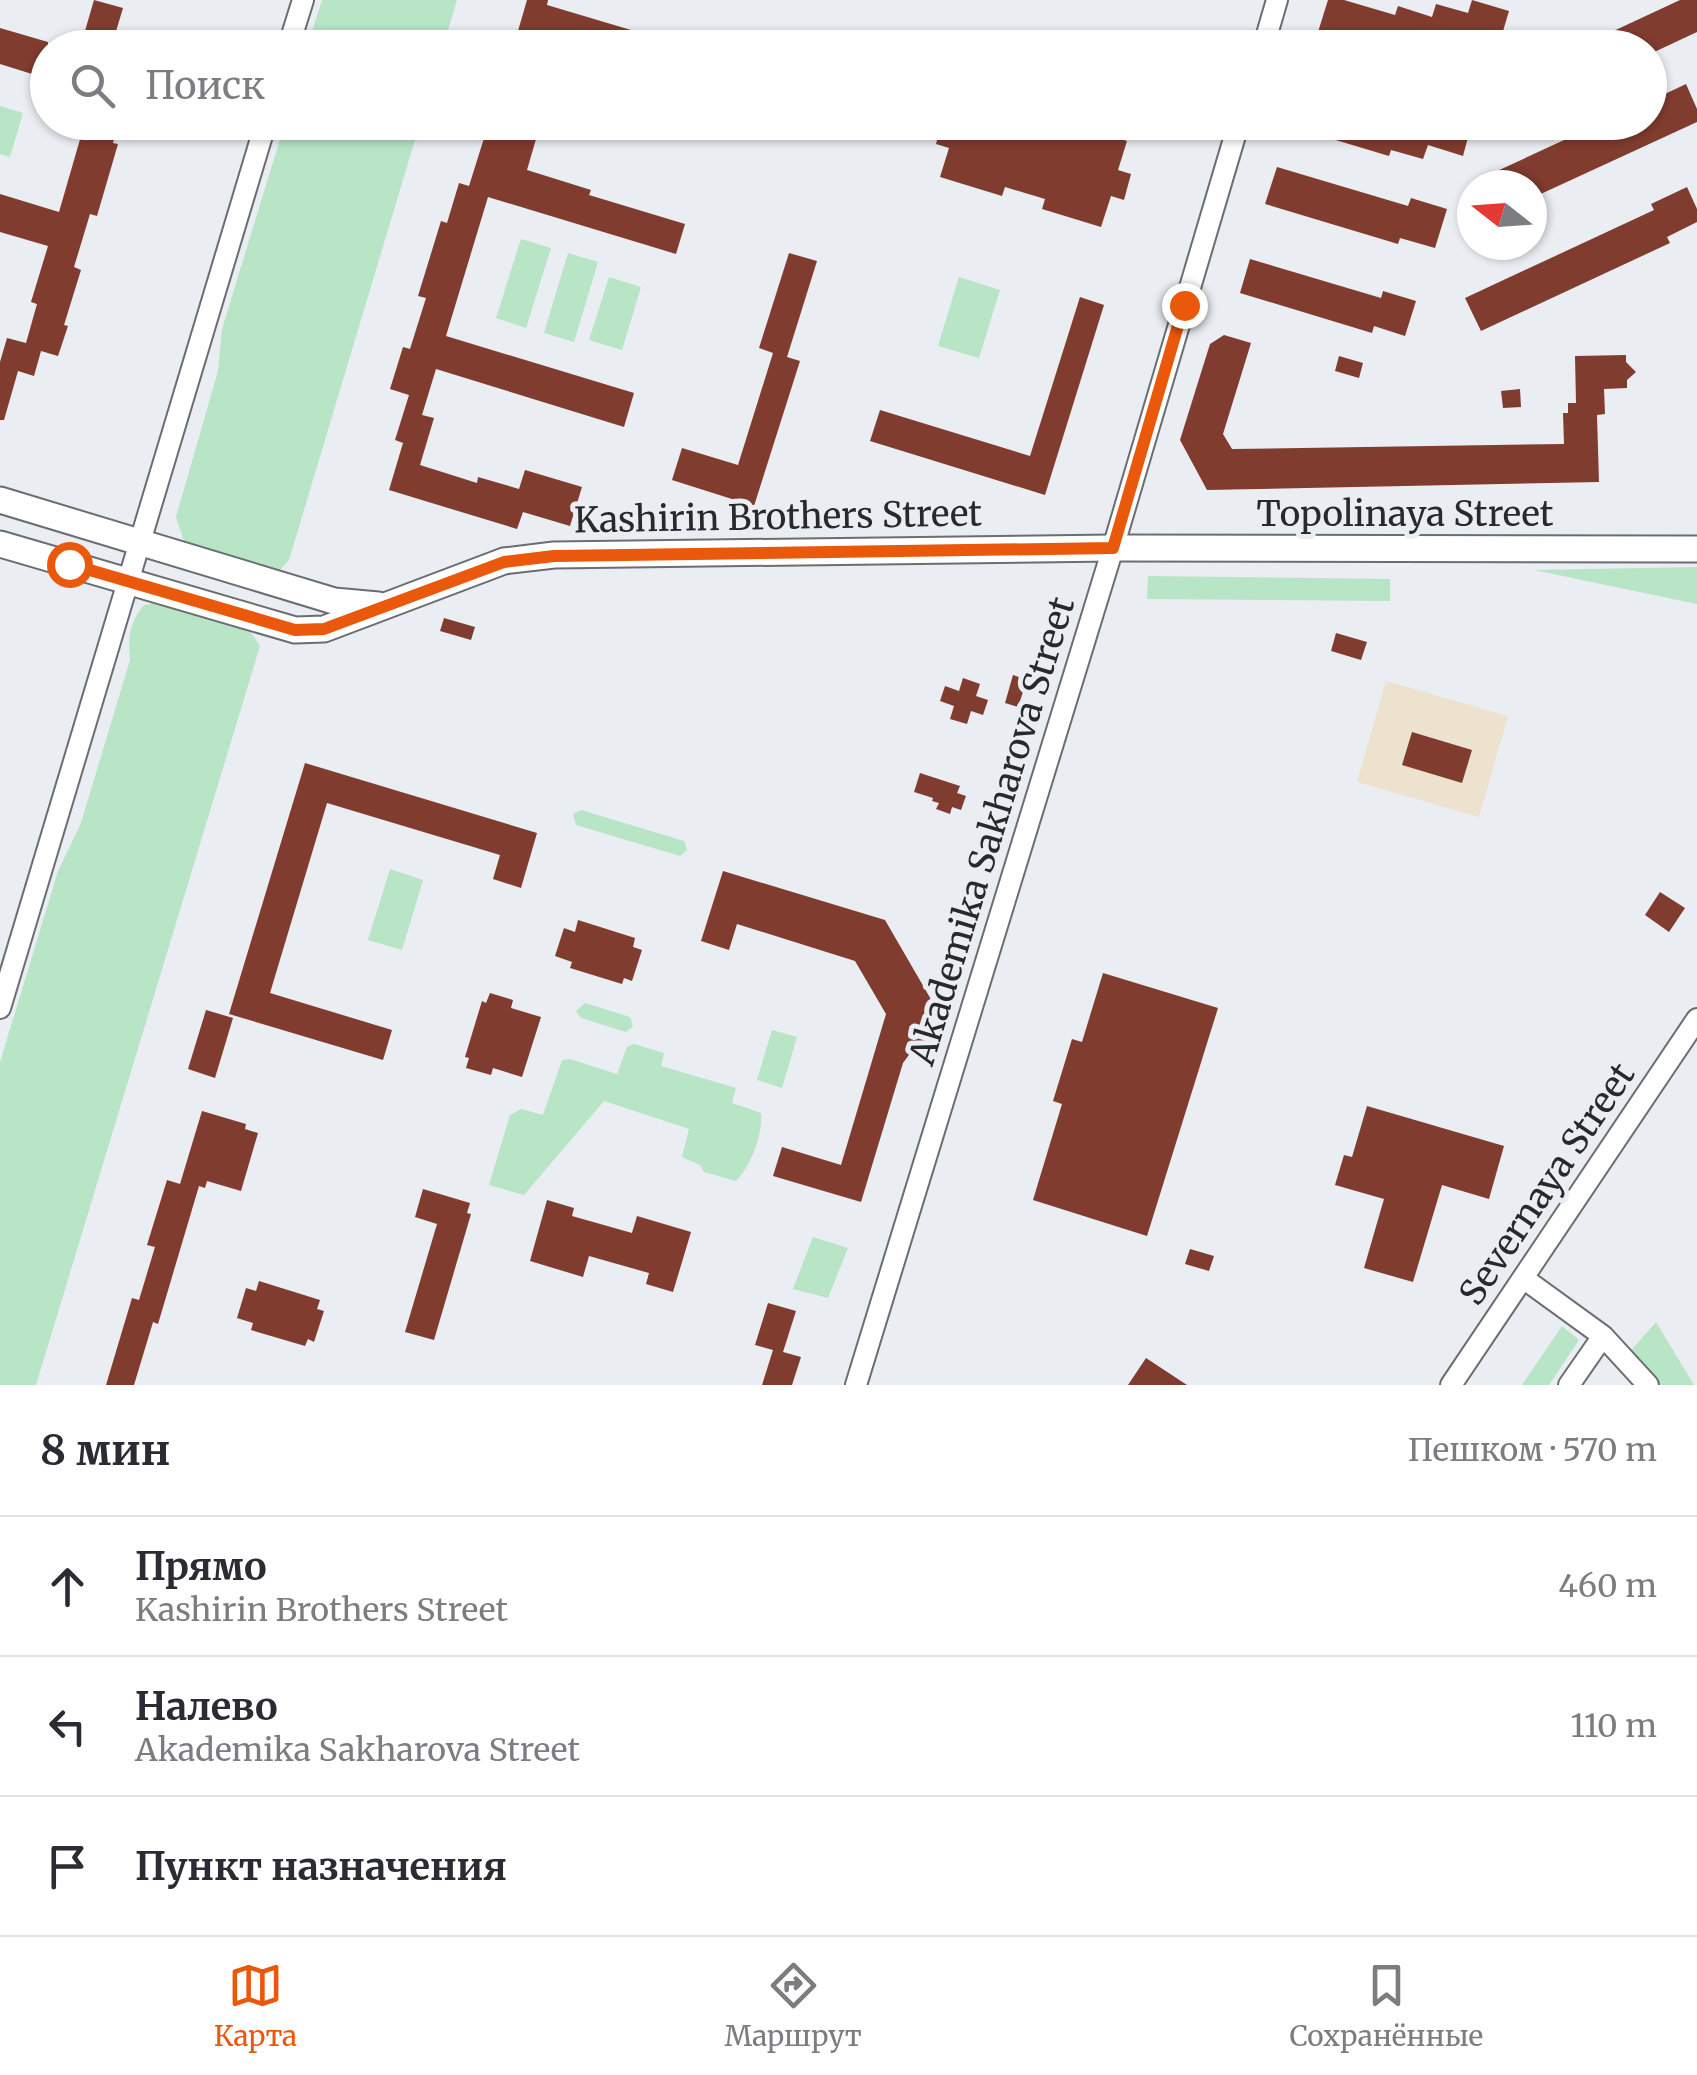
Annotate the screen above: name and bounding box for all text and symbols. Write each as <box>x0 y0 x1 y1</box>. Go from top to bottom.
search box <box>30 30 1667 140</box>
icon: search <box>65 58 120 113</box>
text: Поиск <box>145 62 265 109</box>
north arrow <box>1457 170 1547 260</box>
route end <box>1162 283 1208 329</box>
street label: Kashirin Brothers Street <box>574 491 983 543</box>
street label: Topolinaya Street <box>1257 492 1554 536</box>
route start <box>47 542 93 588</box>
street label: Akademika Sakharova Street <box>900 592 1084 1071</box>
street label: Severnaya Street <box>1450 1054 1644 1313</box>
text: 8 мин <box>40 1424 170 1476</box>
text: Пешком · 570 m <box>1408 1430 1657 1470</box>
text: Прямо <box>135 1543 267 1590</box>
icon: ahead <box>40 1559 95 1614</box>
text: 460 m <box>1558 1566 1657 1606</box>
text: Kashirin Brothers Street <box>135 1590 508 1630</box>
text: Налево <box>135 1683 278 1730</box>
icon: left <box>40 1699 95 1754</box>
text: 110 m <box>1570 1706 1657 1746</box>
text: Akademika Sakharova Street <box>135 1730 580 1770</box>
icon: arrive <box>40 1839 95 1894</box>
text: Пункт назначения <box>135 1843 507 1890</box>
tab: Карта <box>214 1958 297 2054</box>
tab: Маршрут <box>725 1958 862 2054</box>
tab: Сохранённые <box>1289 1958 1483 2054</box>

